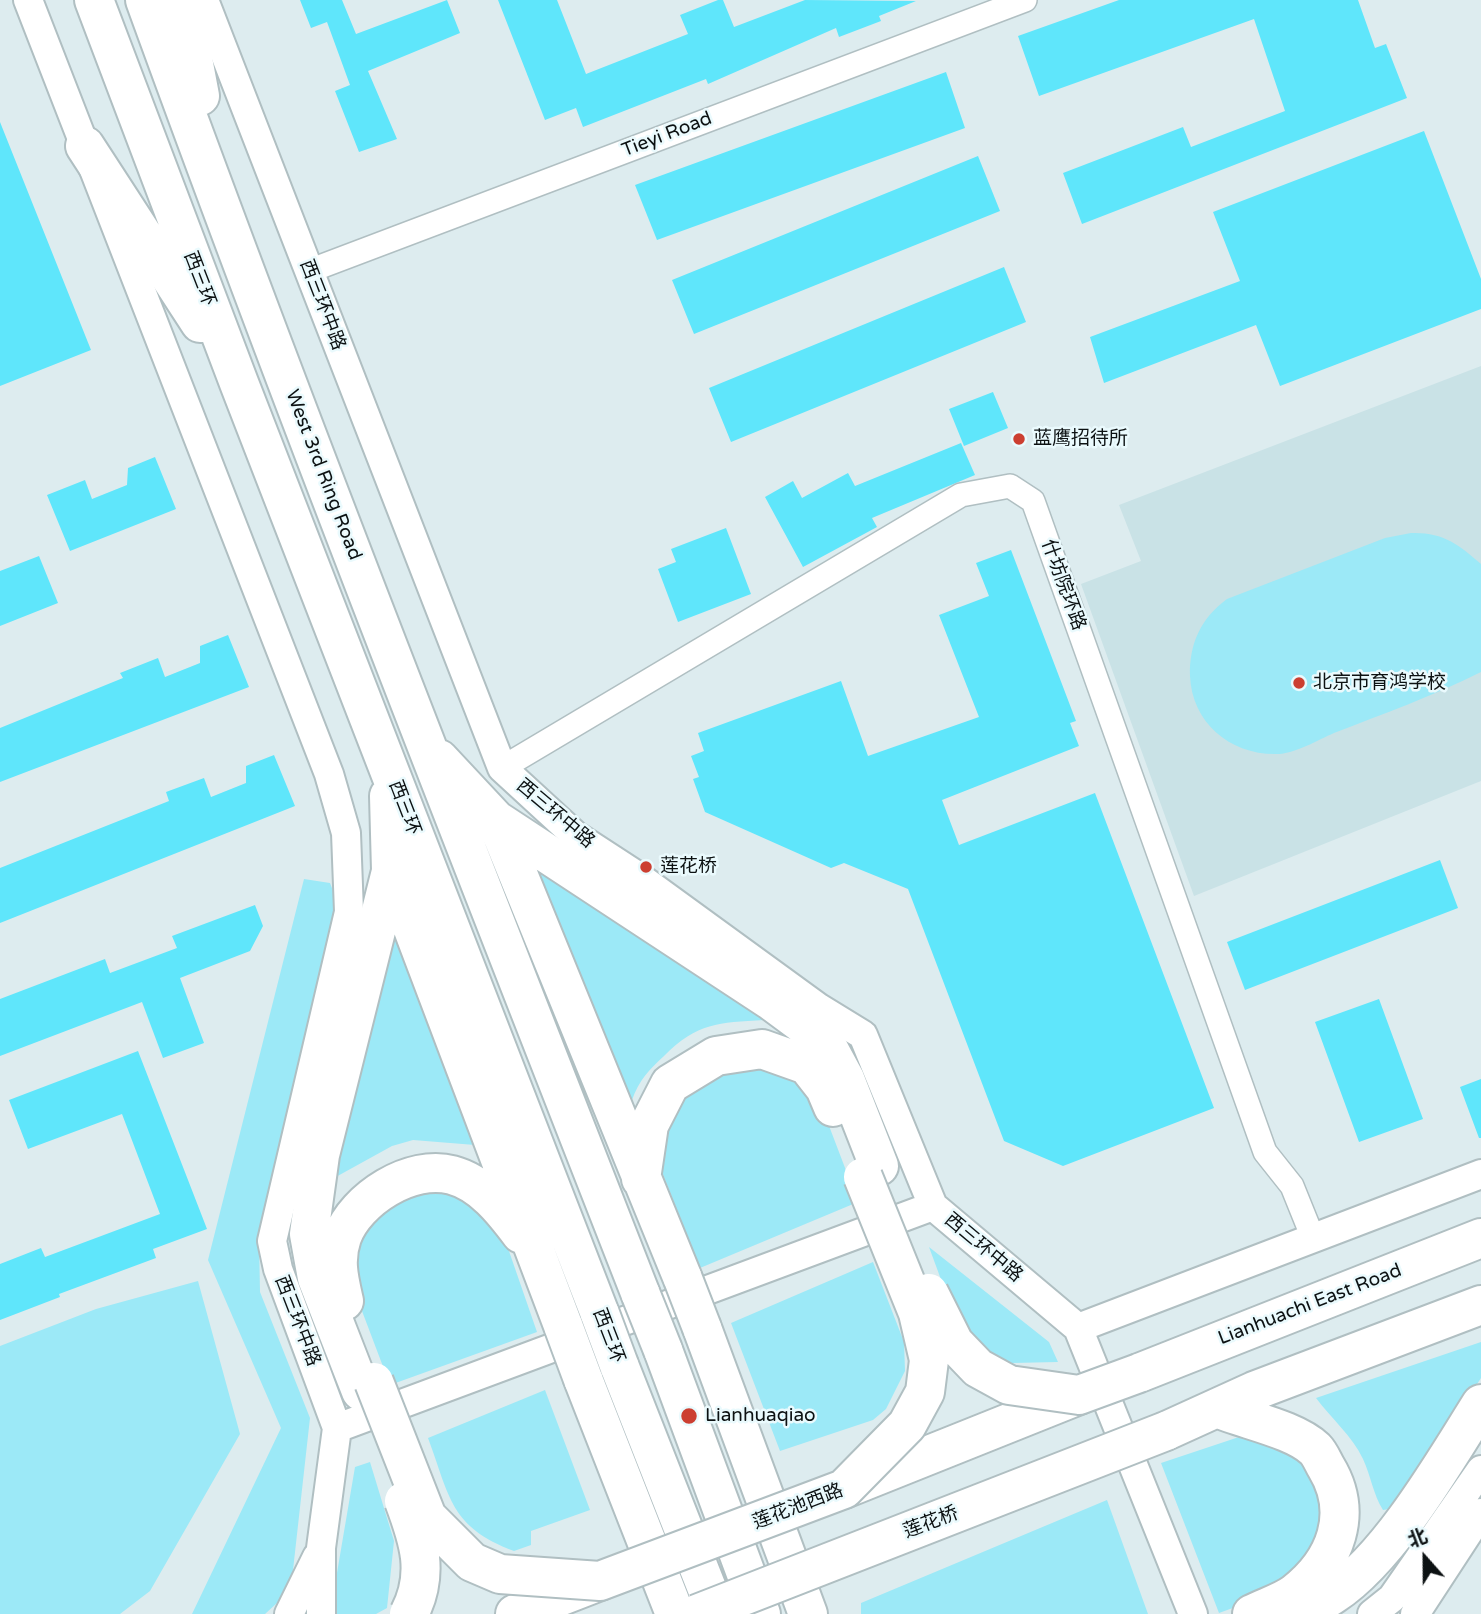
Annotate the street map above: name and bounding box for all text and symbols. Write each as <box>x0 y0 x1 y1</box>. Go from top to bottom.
street label: Tieyi Road <box>619 107 715 163</box>
street label: 西三环 <box>178 248 220 310</box>
street label: 西三环中路 <box>294 257 350 353</box>
street label: West 3rd Ring Road <box>280 387 366 563</box>
place label: 蓝鹰招待所 <box>1033 428 1128 450</box>
marker: 蓝鹰招待所 <box>1011 431 1027 447</box>
street label: 什坊院环路 <box>1036 536 1090 634</box>
place label: 北京市育鸿学校 <box>1313 672 1446 694</box>
marker: 北京市育鸿学校 <box>1291 675 1307 691</box>
street label: 西三环中路 <box>511 775 599 853</box>
street label: 西三环 <box>383 777 425 839</box>
place label: 莲花桥 <box>660 856 717 878</box>
marker: 莲花桥 <box>638 859 654 875</box>
street label: 西三环中路 <box>939 1209 1027 1287</box>
street label: Lianhuachi East Road <box>1215 1259 1405 1351</box>
street label: 西三环中路 <box>269 1273 325 1369</box>
street label: 西三环 <box>587 1305 629 1367</box>
place label: Lianhuaqiao <box>705 1405 816 1427</box>
marker: Lianhuaqiao <box>679 1406 699 1426</box>
street label: 莲花池西路 <box>750 1479 846 1535</box>
street label: 莲花桥 <box>900 1502 962 1544</box>
north arrow <box>1390 1523 1460 1593</box>
text: 北 <box>1405 1525 1430 1552</box>

